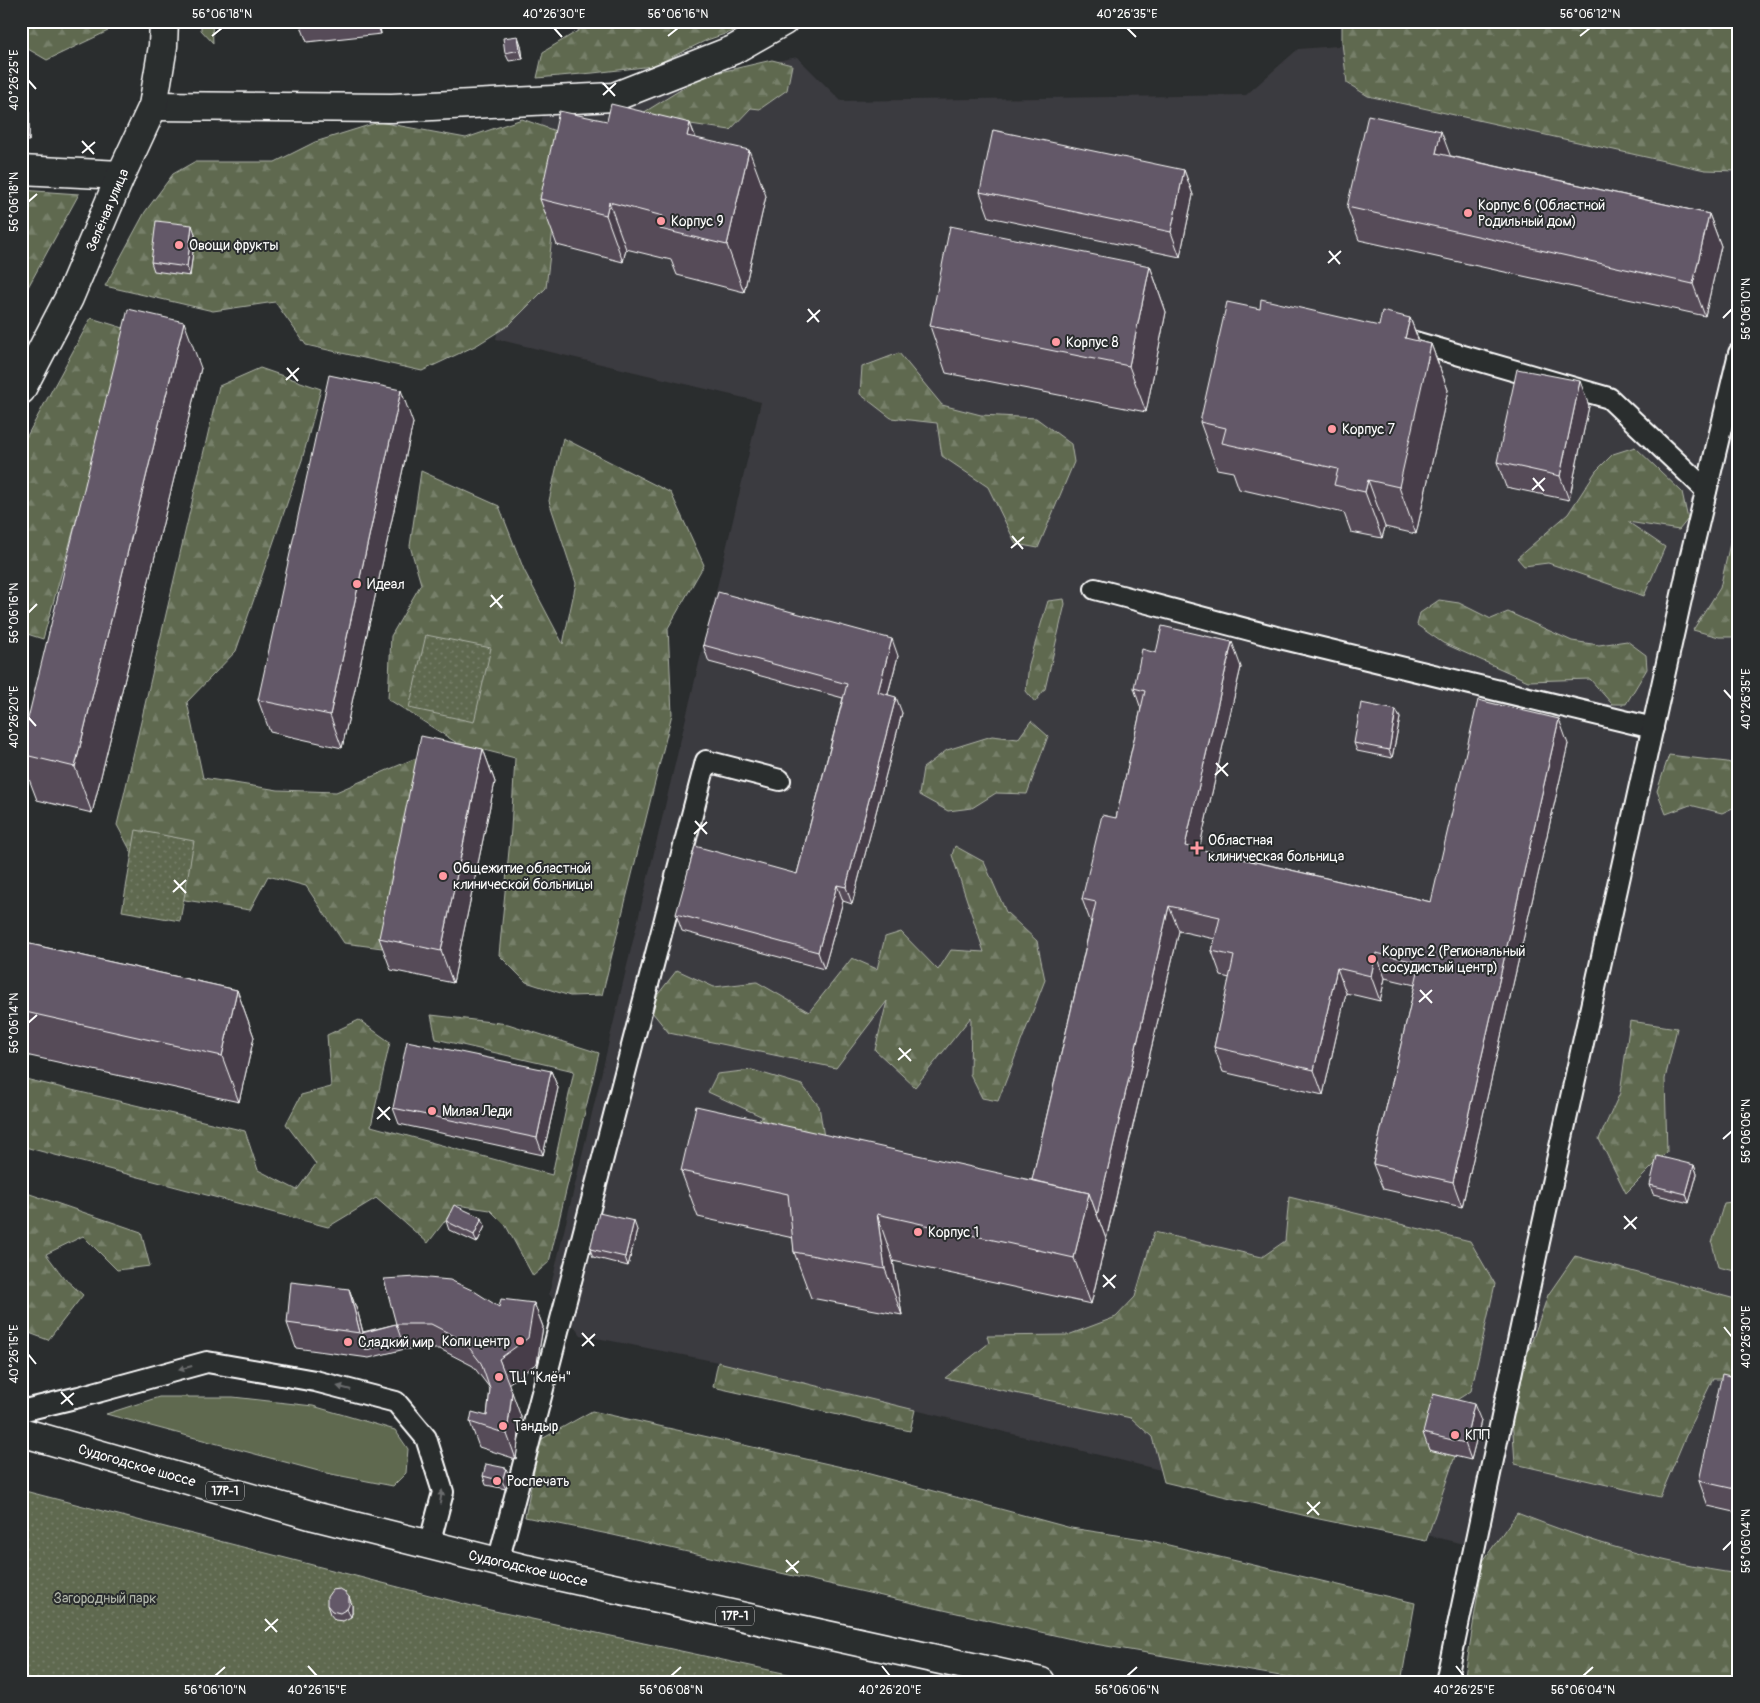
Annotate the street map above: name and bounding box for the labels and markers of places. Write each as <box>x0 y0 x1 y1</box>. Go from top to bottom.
place label: Корпус 6 (Областной Родильный дом) <box>1478 197 1605 230</box>
marker: Корпус 6 (Областной Родильный дом) <box>1462 207 1474 219</box>
place label: Корпус 9 <box>671 213 724 230</box>
marker: Корпус 9 <box>655 215 667 227</box>
place label: Овощи фрукты <box>189 237 279 254</box>
marker: Овощи фрукты <box>173 239 185 251</box>
place label: Корпус 8 <box>1066 334 1119 351</box>
marker: Корпус 8 <box>1050 336 1062 348</box>
place label: Корпус 7 <box>1342 421 1395 438</box>
marker: Корпус 7 <box>1326 423 1338 435</box>
place label: Идеал <box>367 576 405 593</box>
marker: Идеал <box>351 578 363 590</box>
place label: Областная клиническая больница <box>1208 832 1344 865</box>
marker: Областная клиническая больница <box>1190 841 1204 855</box>
place label: Общежитие областной клинической больницы <box>453 860 593 893</box>
marker: Общежитие областной клинической больницы <box>437 870 449 882</box>
place label: Корпус 2 (Региональный сосудистый центр) <box>1382 943 1525 976</box>
marker: Корпус 2 (Региональный сосудистый центр) <box>1366 953 1378 965</box>
place label: Милая Леди <box>442 1103 512 1120</box>
marker: Милая Леди <box>426 1105 438 1117</box>
place label: Корпус 1 <box>928 1224 979 1241</box>
marker: Корпус 1 <box>912 1226 924 1238</box>
place label: Копи центр <box>442 1333 510 1350</box>
place label: Сладкий мир <box>358 1334 435 1351</box>
marker: Копи центр <box>514 1335 526 1347</box>
marker: Сладкий мир <box>342 1336 354 1348</box>
place label: ТЦ "Клён" <box>509 1369 571 1386</box>
marker: ТЦ "Клён" <box>493 1371 505 1383</box>
place label: Тандыр <box>513 1418 559 1435</box>
marker: Тандыр <box>497 1420 509 1432</box>
place label: КПП <box>1465 1427 1490 1444</box>
marker: КПП <box>1449 1429 1461 1441</box>
place label: Роспечать <box>507 1473 570 1490</box>
marker: Роспечать <box>491 1475 503 1487</box>

